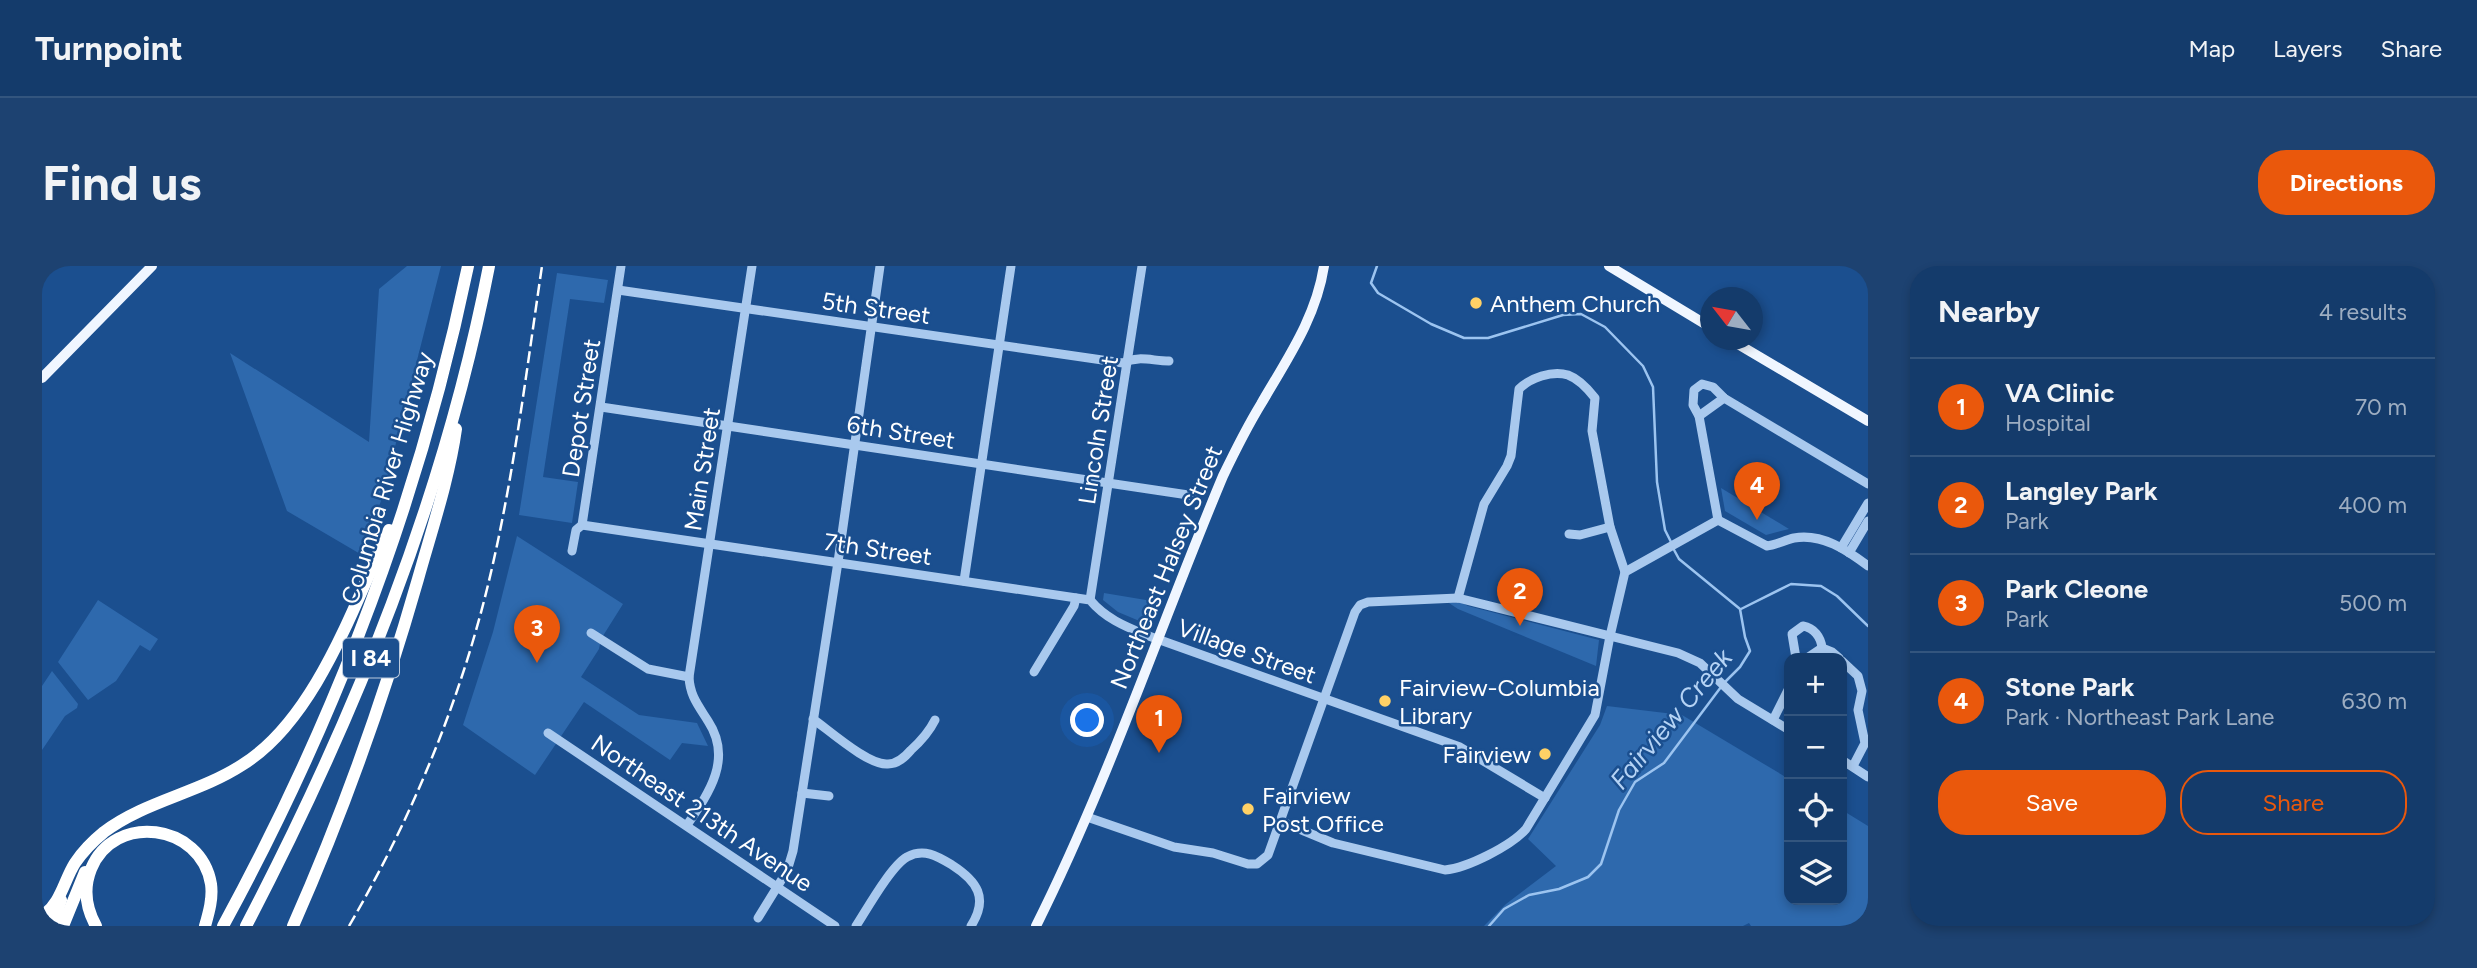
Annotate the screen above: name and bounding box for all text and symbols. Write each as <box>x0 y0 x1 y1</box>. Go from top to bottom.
text: Turnpoint <box>35 29 183 68</box>
text: Map <box>2188 34 2235 63</box>
text: Layers <box>2273 34 2342 63</box>
text: Share <box>2380 34 2442 63</box>
button: Directions <box>2258 150 2435 215</box>
text: Find us <box>42 153 201 212</box>
street label: 5th Street <box>820 286 932 330</box>
north arrow <box>1700 287 1763 350</box>
place label: Anthem Church <box>1490 289 1660 318</box>
text: Nearby <box>1938 293 2040 330</box>
marker: Anthem Church <box>1468 295 1484 311</box>
text: 4 results <box>2319 298 2407 326</box>
street label: Depot Street <box>556 337 606 479</box>
street label: Columbia River Highway <box>335 348 439 608</box>
street label: Lincoln Street <box>1072 354 1124 506</box>
text: VA Clinic <box>2005 377 2114 409</box>
text: 1 <box>1956 393 1966 421</box>
text: 70 m <box>2355 393 2407 421</box>
street label: Main Street <box>678 405 726 533</box>
street label: 6th Street <box>845 409 957 455</box>
text: Hospital <box>2005 409 2091 437</box>
street label: Northeast Halsey Street <box>1104 441 1228 693</box>
pin: 4 <box>1734 462 1780 520</box>
text: Langley Park <box>2005 475 2158 507</box>
text: 2 <box>1954 491 1968 519</box>
text: 400 m <box>2338 491 2407 519</box>
text: Park <box>2005 507 2049 535</box>
street label: 7th Street <box>822 527 934 571</box>
pin: 2 <box>1497 568 1543 626</box>
text: Park Cleone <box>2005 573 2148 605</box>
text: 3 <box>1955 589 1967 617</box>
text: 500 m <box>2339 589 2407 617</box>
pin: 3 <box>514 605 560 663</box>
text: Park <box>2005 605 2049 633</box>
street label: Village Street <box>1174 613 1320 689</box>
road number: I 84 <box>343 638 399 678</box>
water label: Fairview Creek <box>1603 641 1740 796</box>
map controls <box>1784 653 1847 905</box>
button: + <box>1784 653 1847 716</box>
text: Stone Park <box>2005 671 2135 703</box>
place label: Fairview-Columbia Library <box>1399 673 1600 730</box>
text: 4 <box>1954 687 1968 715</box>
text: 630 m <box>2341 687 2407 715</box>
marker: Fairview-Columbia Library <box>1377 693 1393 709</box>
pin: 1 <box>1136 695 1182 753</box>
your location <box>1070 703 1104 737</box>
text: Park · Northeast Park Lane <box>2005 703 2274 731</box>
button: − <box>1784 716 1847 779</box>
street label: Northeast 213th Avenue <box>586 728 818 898</box>
place label: Fairview <box>1443 740 1531 769</box>
marker: Fairview <box>1537 746 1553 762</box>
button: Save <box>1938 770 2166 835</box>
button: Share <box>2180 770 2407 835</box>
button: locate <box>1784 779 1847 842</box>
place label: Fairview Post Office <box>1262 781 1384 838</box>
marker: Fairview Post Office <box>1240 801 1256 817</box>
button: layers <box>1784 842 1847 905</box>

